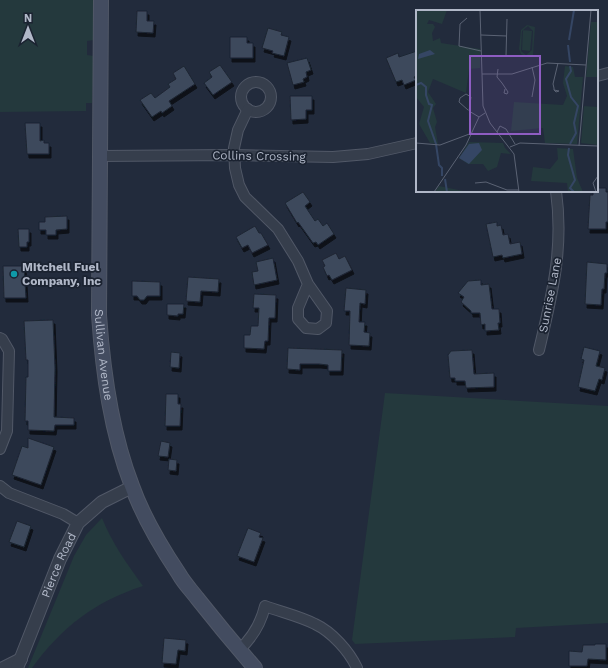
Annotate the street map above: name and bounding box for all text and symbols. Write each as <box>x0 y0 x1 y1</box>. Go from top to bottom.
north arrow <box>8 8 48 48</box>
inset map <box>416 10 598 192</box>
text: N <box>24 12 32 25</box>
street label: Collins Crossing <box>212 148 307 164</box>
street label: Sunrise Lane <box>536 256 564 334</box>
place label: Mitchell Fuel Company, Inc <box>22 260 101 288</box>
marker: Mitchell Fuel Company, Inc <box>9 269 19 279</box>
street label: Sullivan Avenue <box>92 309 116 402</box>
street label: Pierce Road <box>39 530 79 600</box>

